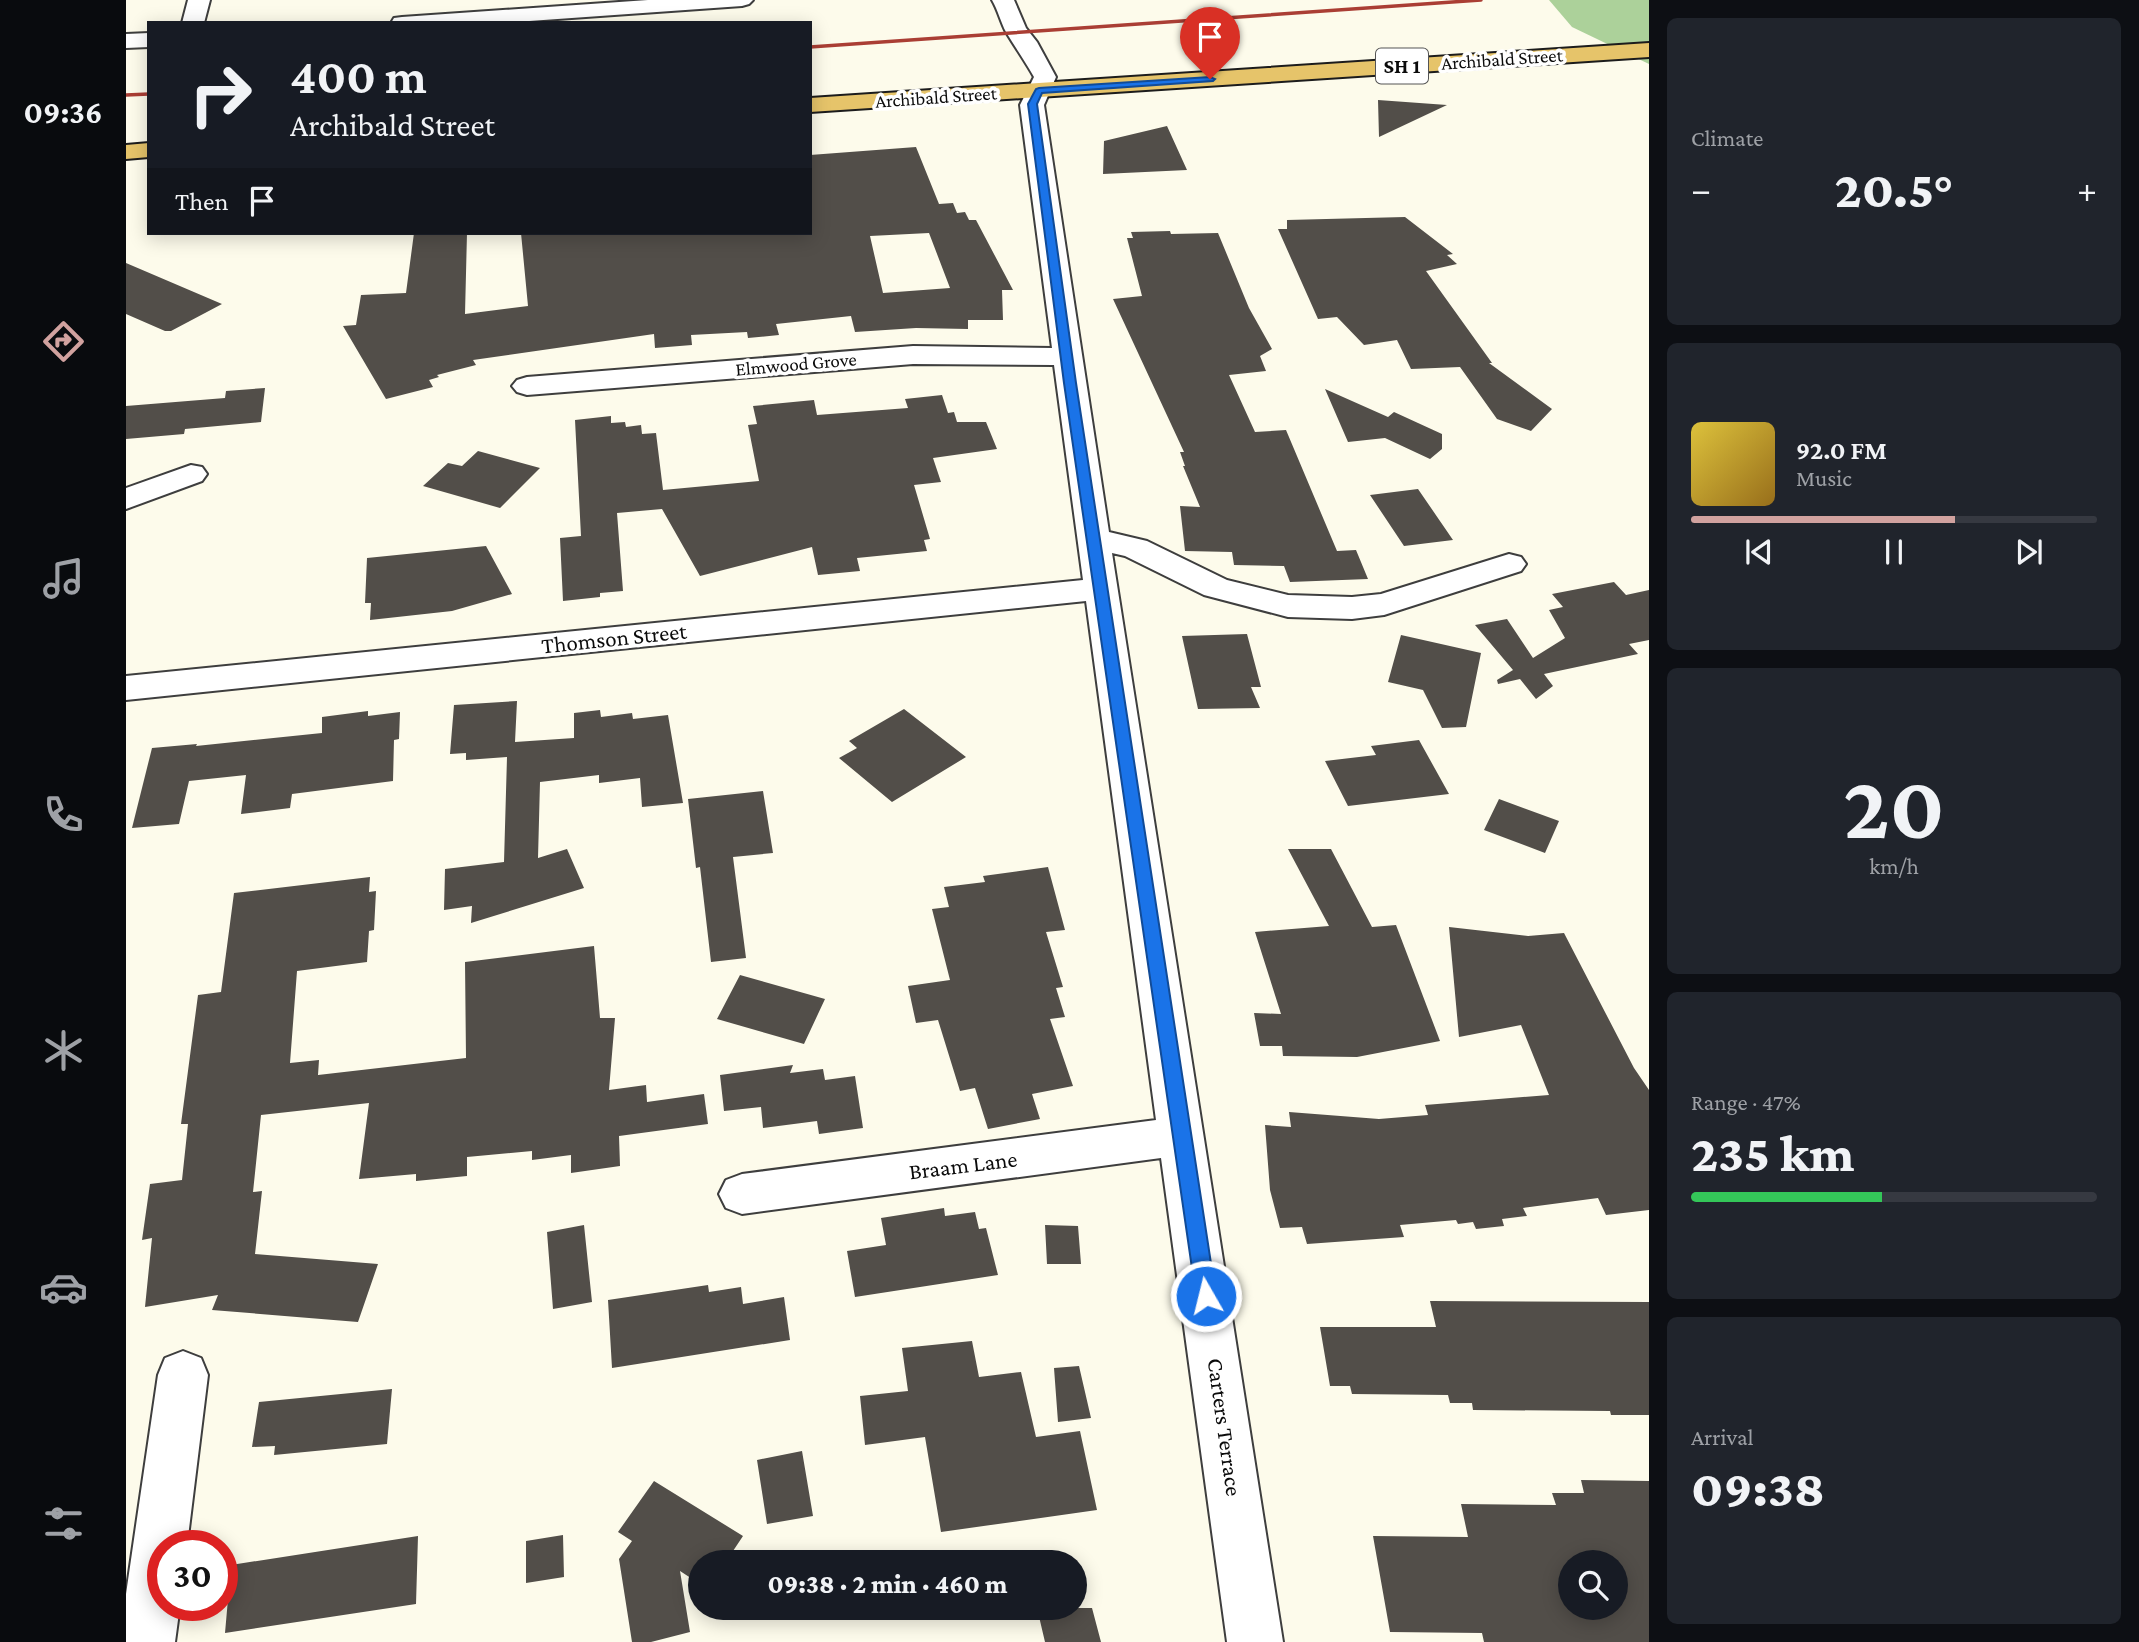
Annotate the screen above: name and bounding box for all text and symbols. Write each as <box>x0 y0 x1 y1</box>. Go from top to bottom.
pin <box>1180 7 1240 79</box>
icon: arrive <box>1191 18 1229 56</box>
street label: Archibald Street <box>1441 44 1564 74</box>
road number: SH 1 <box>1376 48 1428 84</box>
icon: right <box>175 49 266 140</box>
text: 400 m <box>290 49 427 104</box>
street label: Archibald Street <box>875 82 998 112</box>
text: 09:36 <box>24 94 102 130</box>
text: Archibald Street <box>290 107 495 143</box>
text: Climate <box>1691 125 1763 151</box>
text: 20.5° <box>1834 160 1954 218</box>
text: − <box>1691 168 1711 210</box>
text: + <box>2077 168 2097 210</box>
icon: arrive <box>243 182 281 220</box>
text: Then <box>175 187 229 216</box>
icon: directions <box>39 317 88 366</box>
street label: Elmwood Grove <box>735 348 857 380</box>
text: 92.0 FM <box>1796 436 1887 465</box>
text: Music <box>1796 465 1852 491</box>
icon: previous <box>1740 533 1778 571</box>
icon: pause <box>1875 533 1913 571</box>
icon: next <box>2010 533 2048 571</box>
icon: music <box>39 554 88 603</box>
street label: Thomson Street <box>540 617 688 659</box>
text: 20 <box>1843 756 1945 858</box>
icon: phone <box>39 790 88 839</box>
text: km/h <box>1869 853 1919 879</box>
icon: climate <box>39 1026 88 1075</box>
text: Range · 47% <box>1691 1089 1801 1115</box>
text: 235 km <box>1691 1124 1854 1182</box>
street label: Braam Lane <box>907 1145 1019 1185</box>
position arrow <box>1169 1259 1243 1333</box>
icon: car <box>39 1263 88 1312</box>
street label: Carters Terrace <box>1202 1356 1248 1498</box>
text: Arrival <box>1691 1424 1754 1450</box>
text: 09:38 <box>1691 1459 1825 1517</box>
icon: filters <box>39 1499 88 1548</box>
speed limit sign: 30 <box>147 1530 238 1621</box>
map controls <box>1558 1550 1628 1620</box>
button: search <box>1558 1550 1628 1620</box>
text: 09:38 · 2 min · 460 m <box>768 1570 1007 1599</box>

